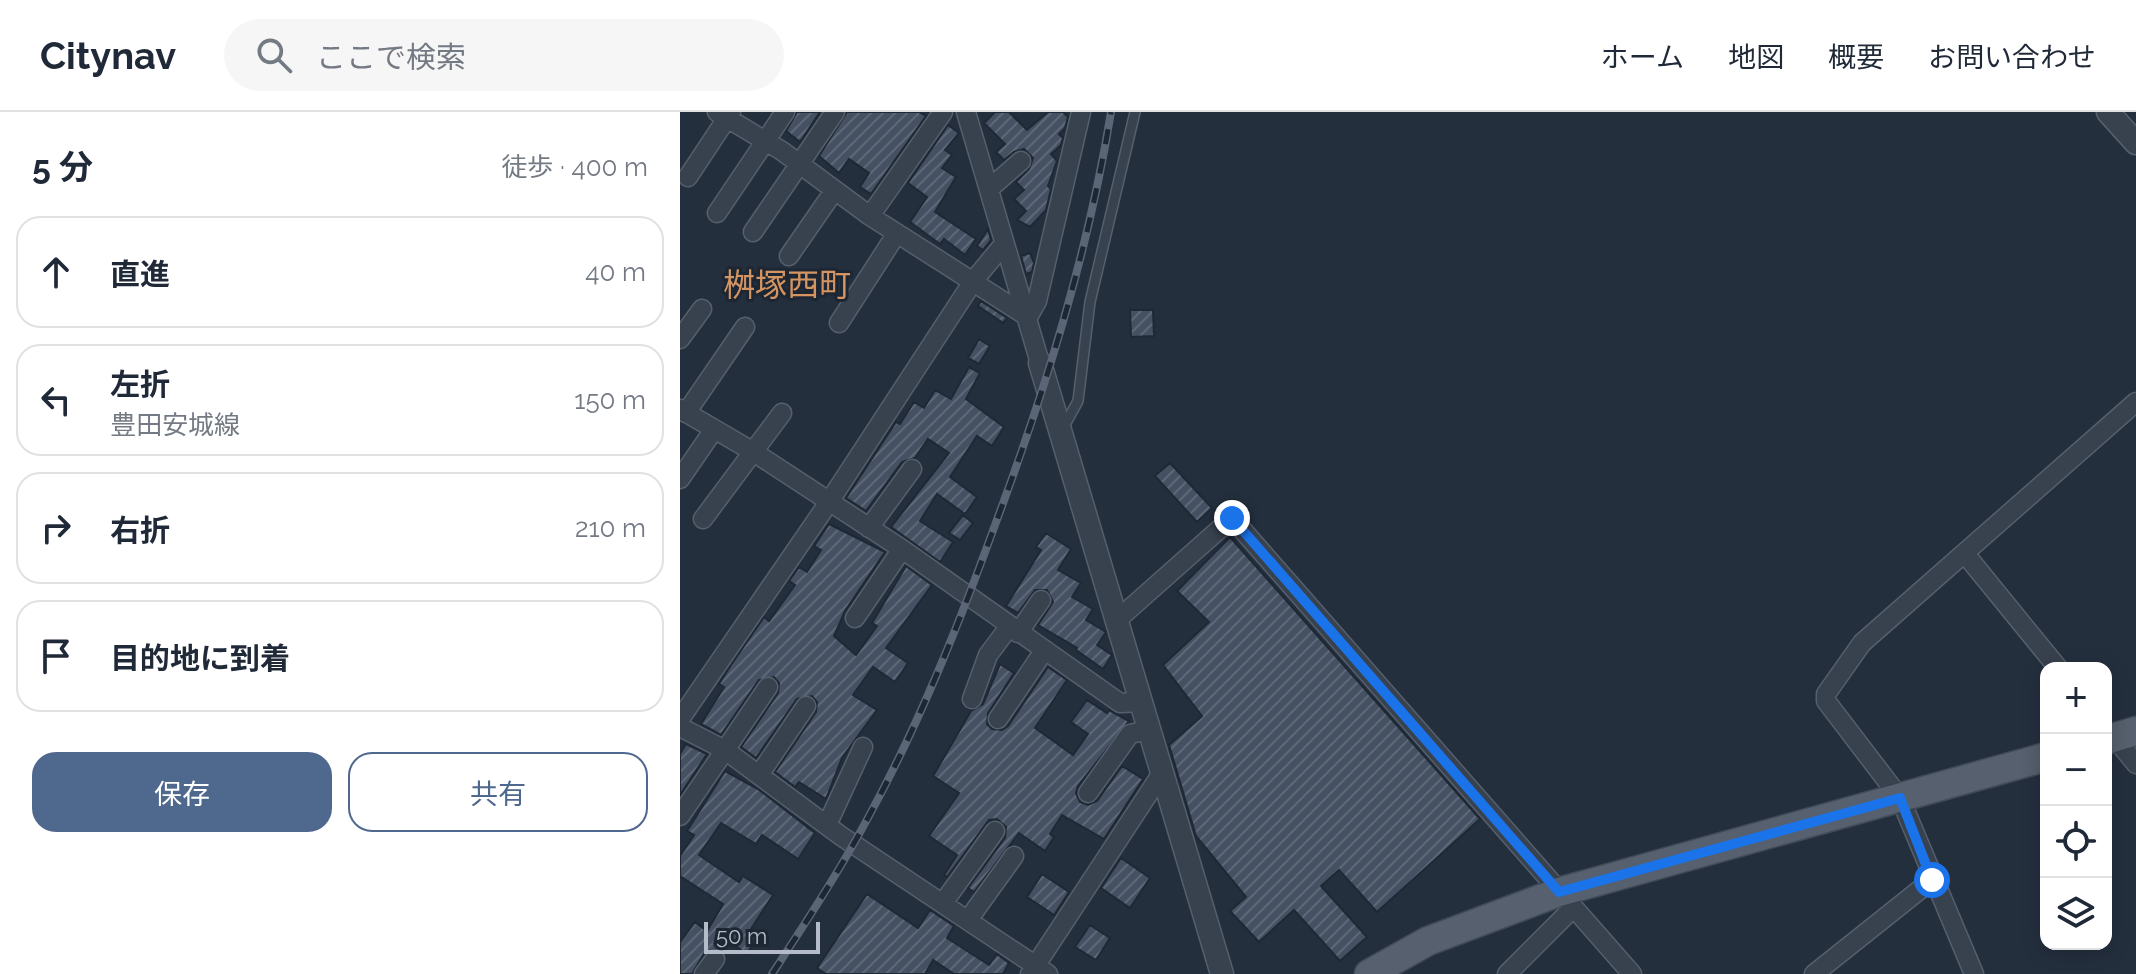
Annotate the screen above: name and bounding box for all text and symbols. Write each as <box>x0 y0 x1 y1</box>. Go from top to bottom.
search box <box>224 19 784 91</box>
text: Citynav <box>40 33 176 78</box>
icon: search <box>252 33 296 77</box>
text: ここで検索 <box>316 40 466 75</box>
text: ホーム <box>1601 41 1684 74</box>
text: 地図 <box>1728 41 1784 74</box>
text: 概要 <box>1828 41 1884 74</box>
text: お問い合わせ <box>1928 41 2096 74</box>
text: 5 分 <box>32 147 93 187</box>
text: 徒歩 · 400 m <box>501 152 648 182</box>
icon: ahead <box>34 250 78 294</box>
text: 直進 <box>110 257 170 292</box>
text: 40 m <box>585 257 646 287</box>
district label: 桝塚西町 <box>723 266 851 303</box>
text: 左折 <box>110 367 170 402</box>
icon: left <box>34 378 78 422</box>
text: 150 m <box>574 385 646 415</box>
text: 豊田安城線 <box>110 410 240 440</box>
route end <box>1214 500 1250 536</box>
icon: right <box>34 506 78 550</box>
text: 右折 <box>110 513 170 548</box>
text: 210 m <box>575 513 646 543</box>
icon: arrive <box>34 634 78 678</box>
text: 目的地に到着 <box>110 641 290 676</box>
map controls <box>2040 662 2112 950</box>
button: + <box>2040 662 2112 734</box>
button: − <box>2040 734 2112 806</box>
button: 保存 <box>32 752 332 832</box>
button: 共有 <box>348 752 648 832</box>
button: locate <box>2040 806 2112 878</box>
route start <box>1914 862 1950 898</box>
button: layers <box>2040 878 2112 950</box>
scale bar <box>704 918 820 954</box>
text: 50 m <box>716 923 767 949</box>

